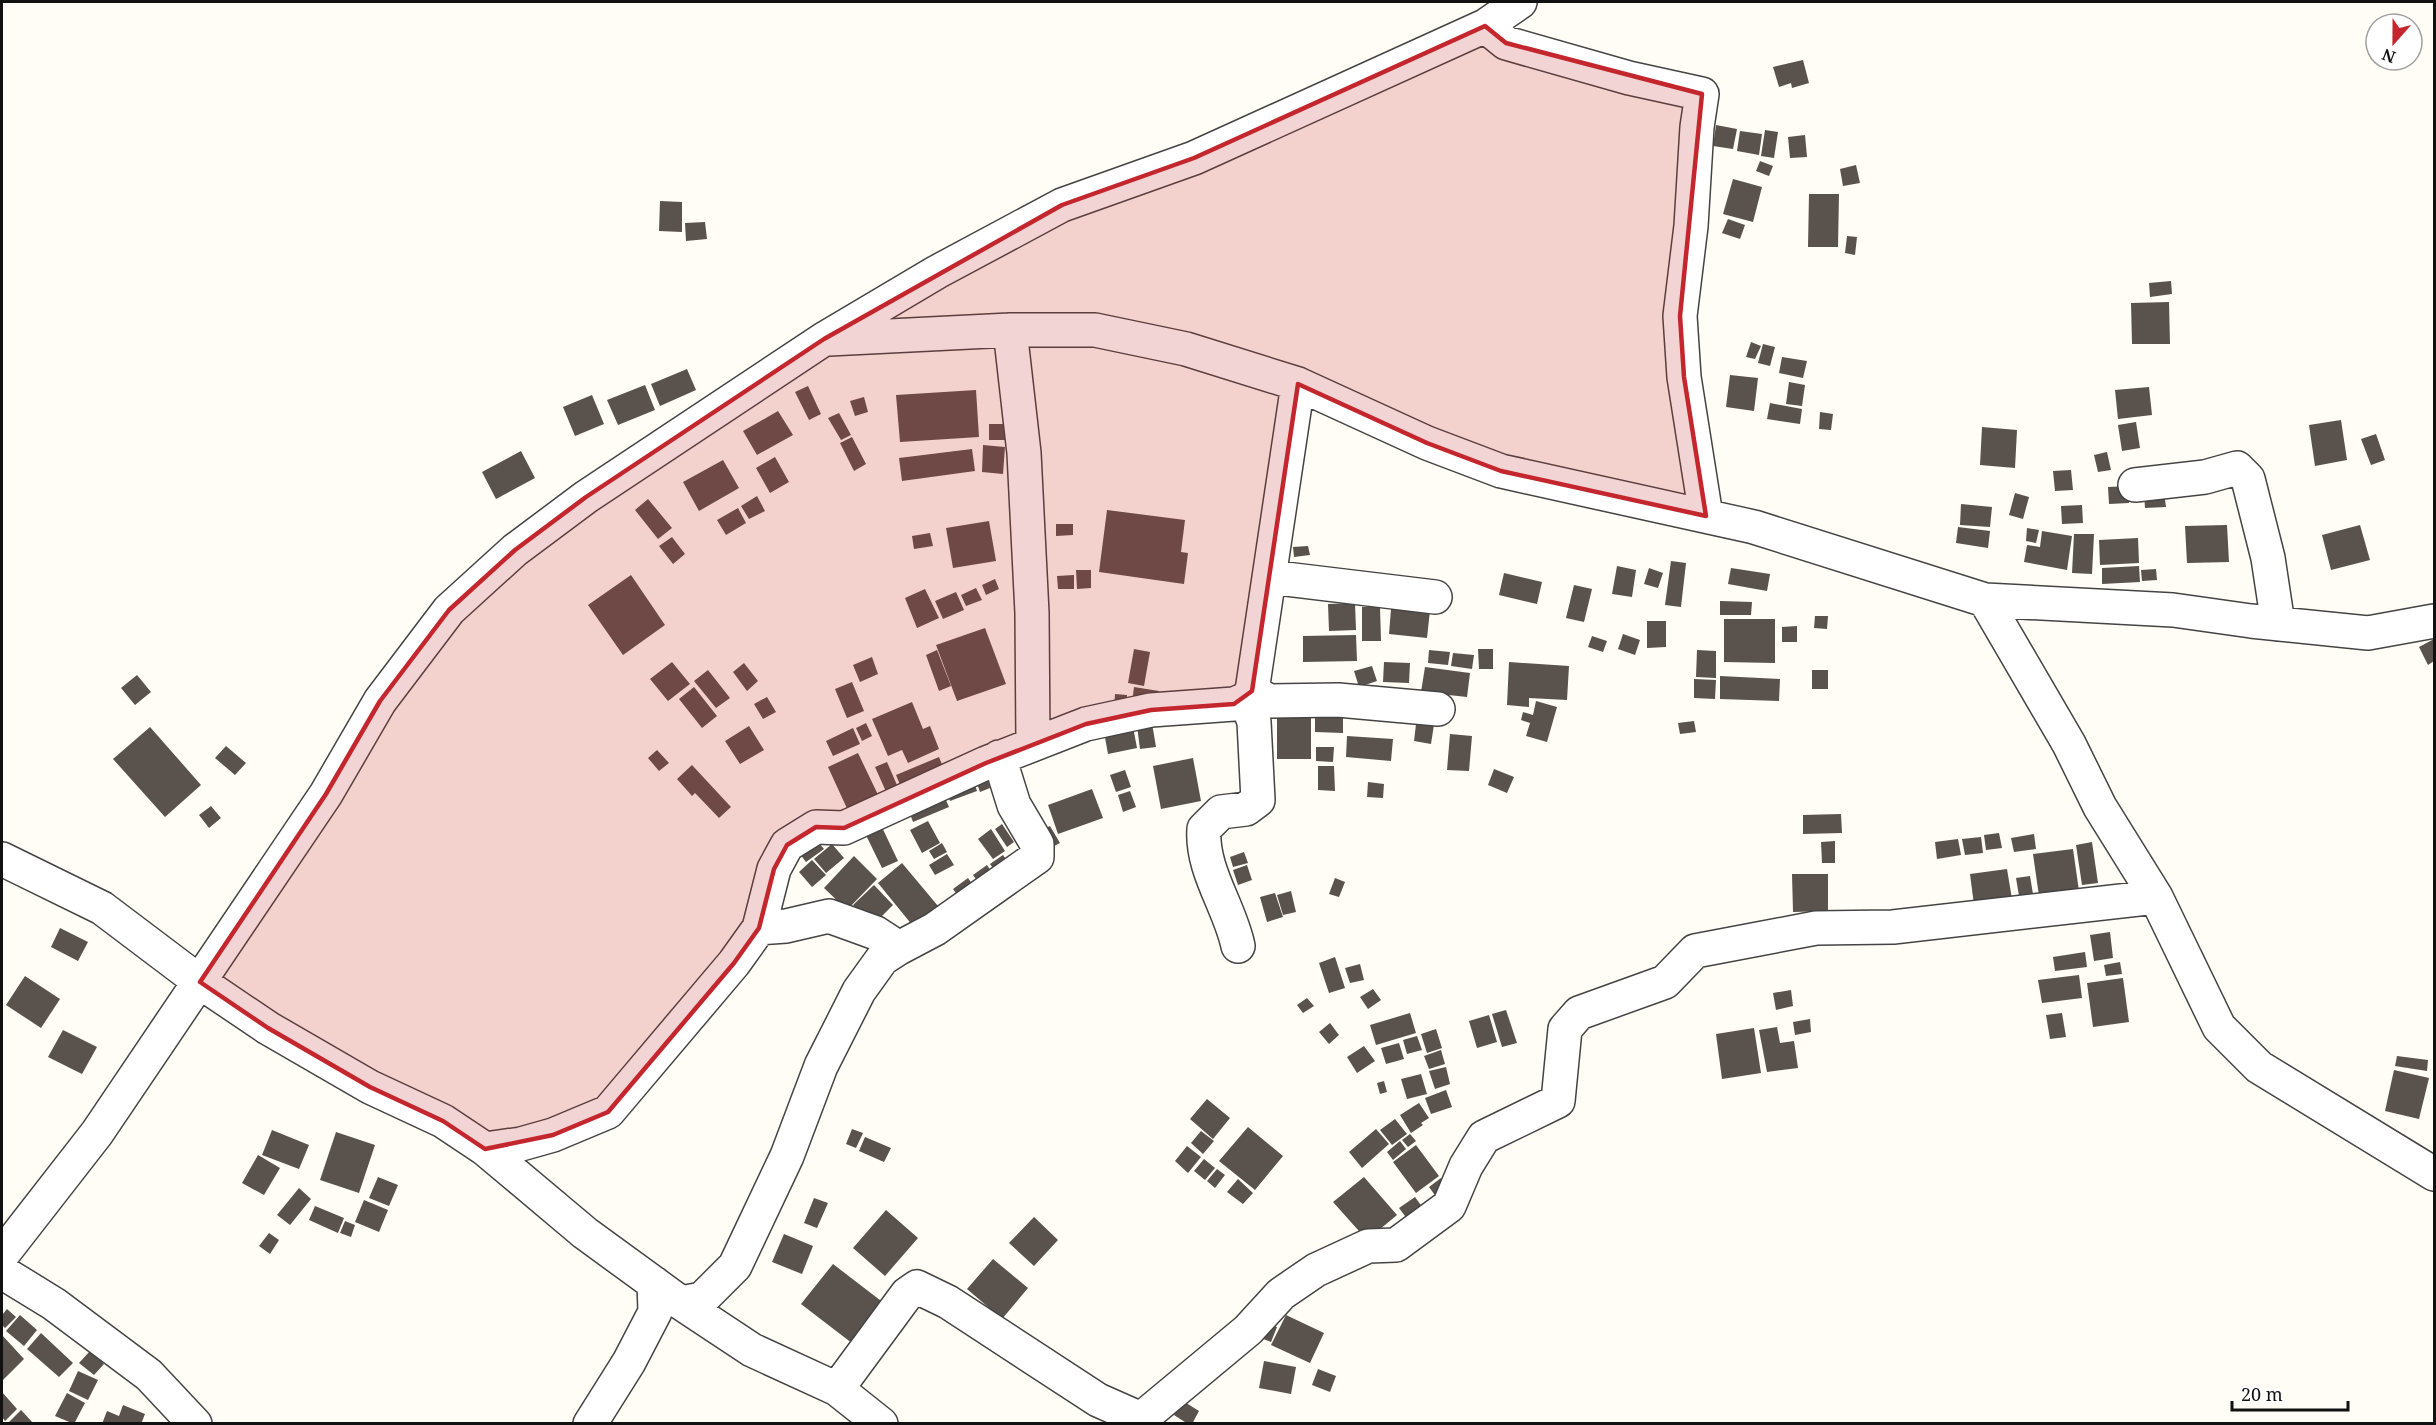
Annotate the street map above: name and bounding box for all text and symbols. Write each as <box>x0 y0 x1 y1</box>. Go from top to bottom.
north arrow <box>2364 12 2424 72</box>
text: N <box>2378 43 2398 69</box>
scale bar <box>2232 1374 2348 1412</box>
text: 20 m <box>2241 1382 2283 1406</box>

